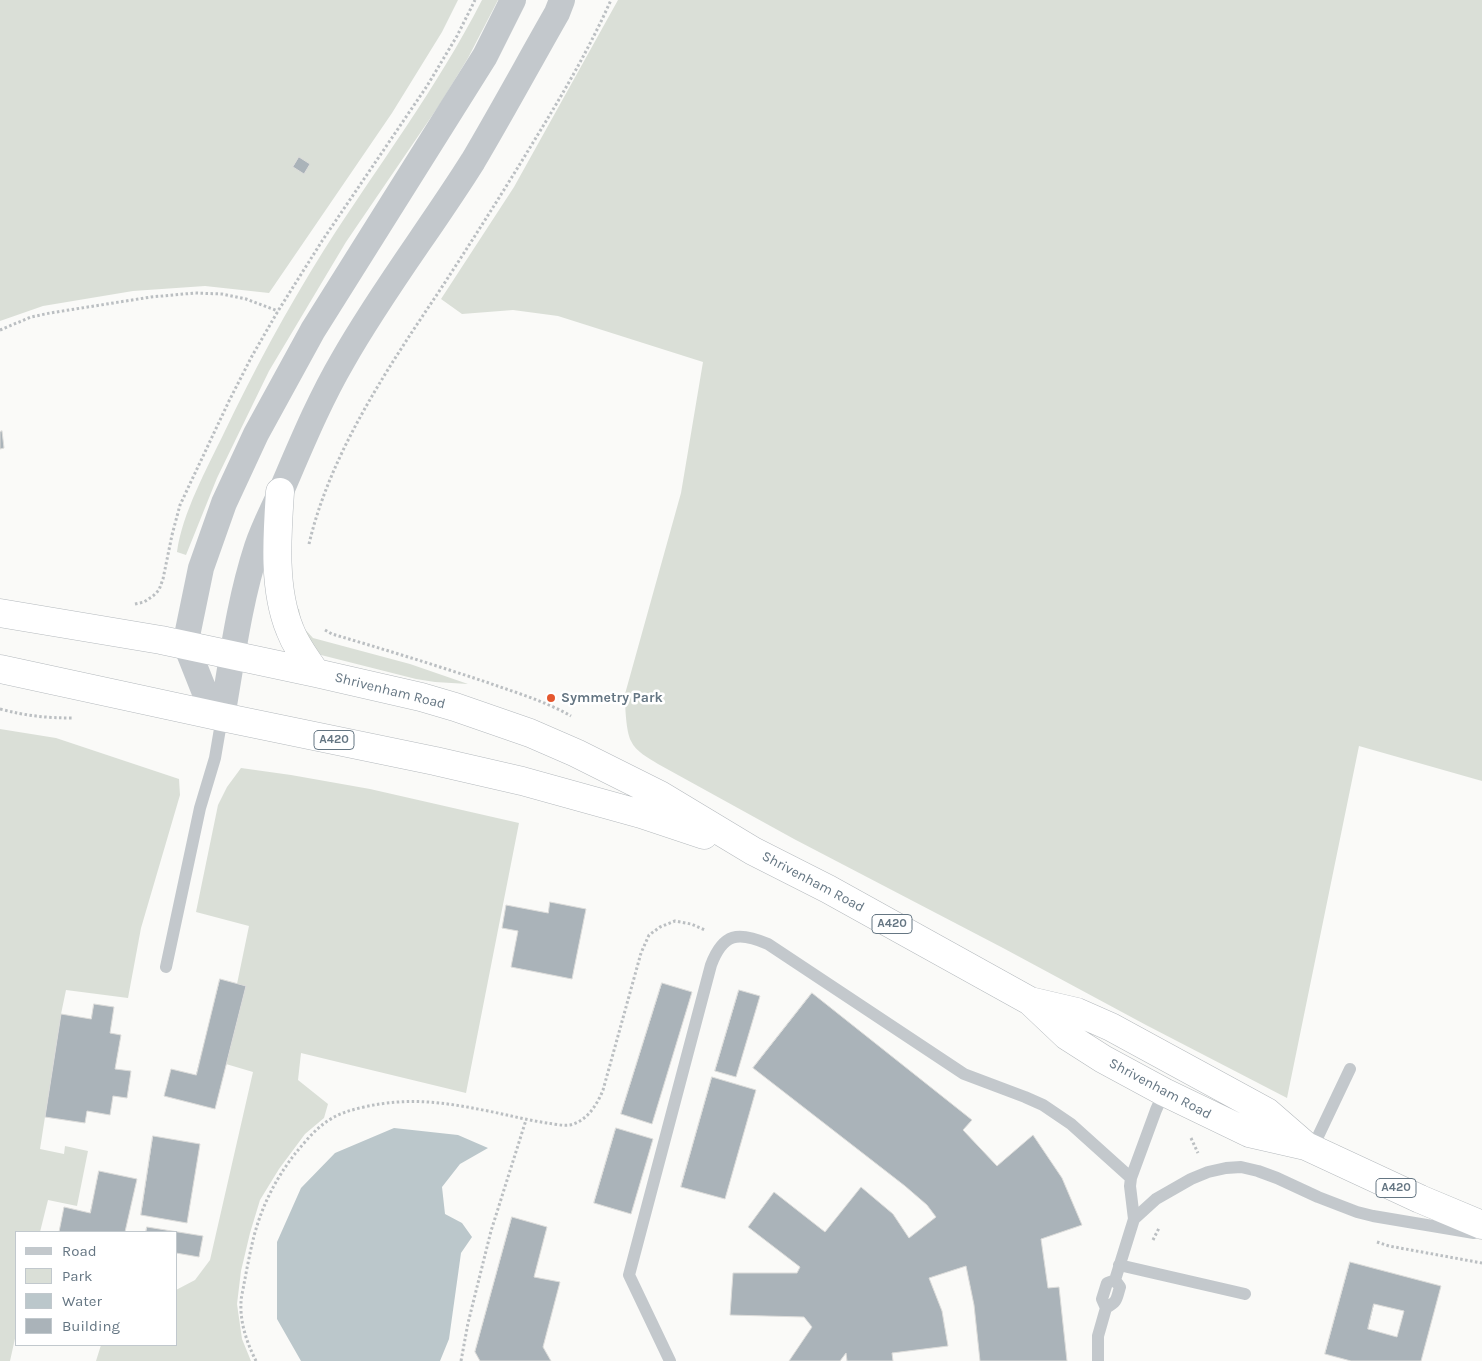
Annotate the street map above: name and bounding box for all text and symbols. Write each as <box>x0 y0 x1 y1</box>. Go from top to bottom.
street label: Shrivenham Road <box>333 669 447 713</box>
place label: Symmetry Park <box>561 690 663 706</box>
marker: Symmetry Park <box>545 692 557 704</box>
road number: A420 <box>314 730 354 750</box>
street label: Shrivenham Road <box>759 848 867 916</box>
road number: A420 <box>872 914 912 934</box>
street label: Shrivenham Road <box>1106 1055 1214 1123</box>
road number: A420 <box>1376 1178 1416 1198</box>
legend <box>15 1231 178 1346</box>
text: Road <box>62 1242 97 1260</box>
text: Park <box>62 1267 92 1285</box>
text: Water <box>62 1292 102 1310</box>
text: Building <box>62 1317 120 1335</box>

